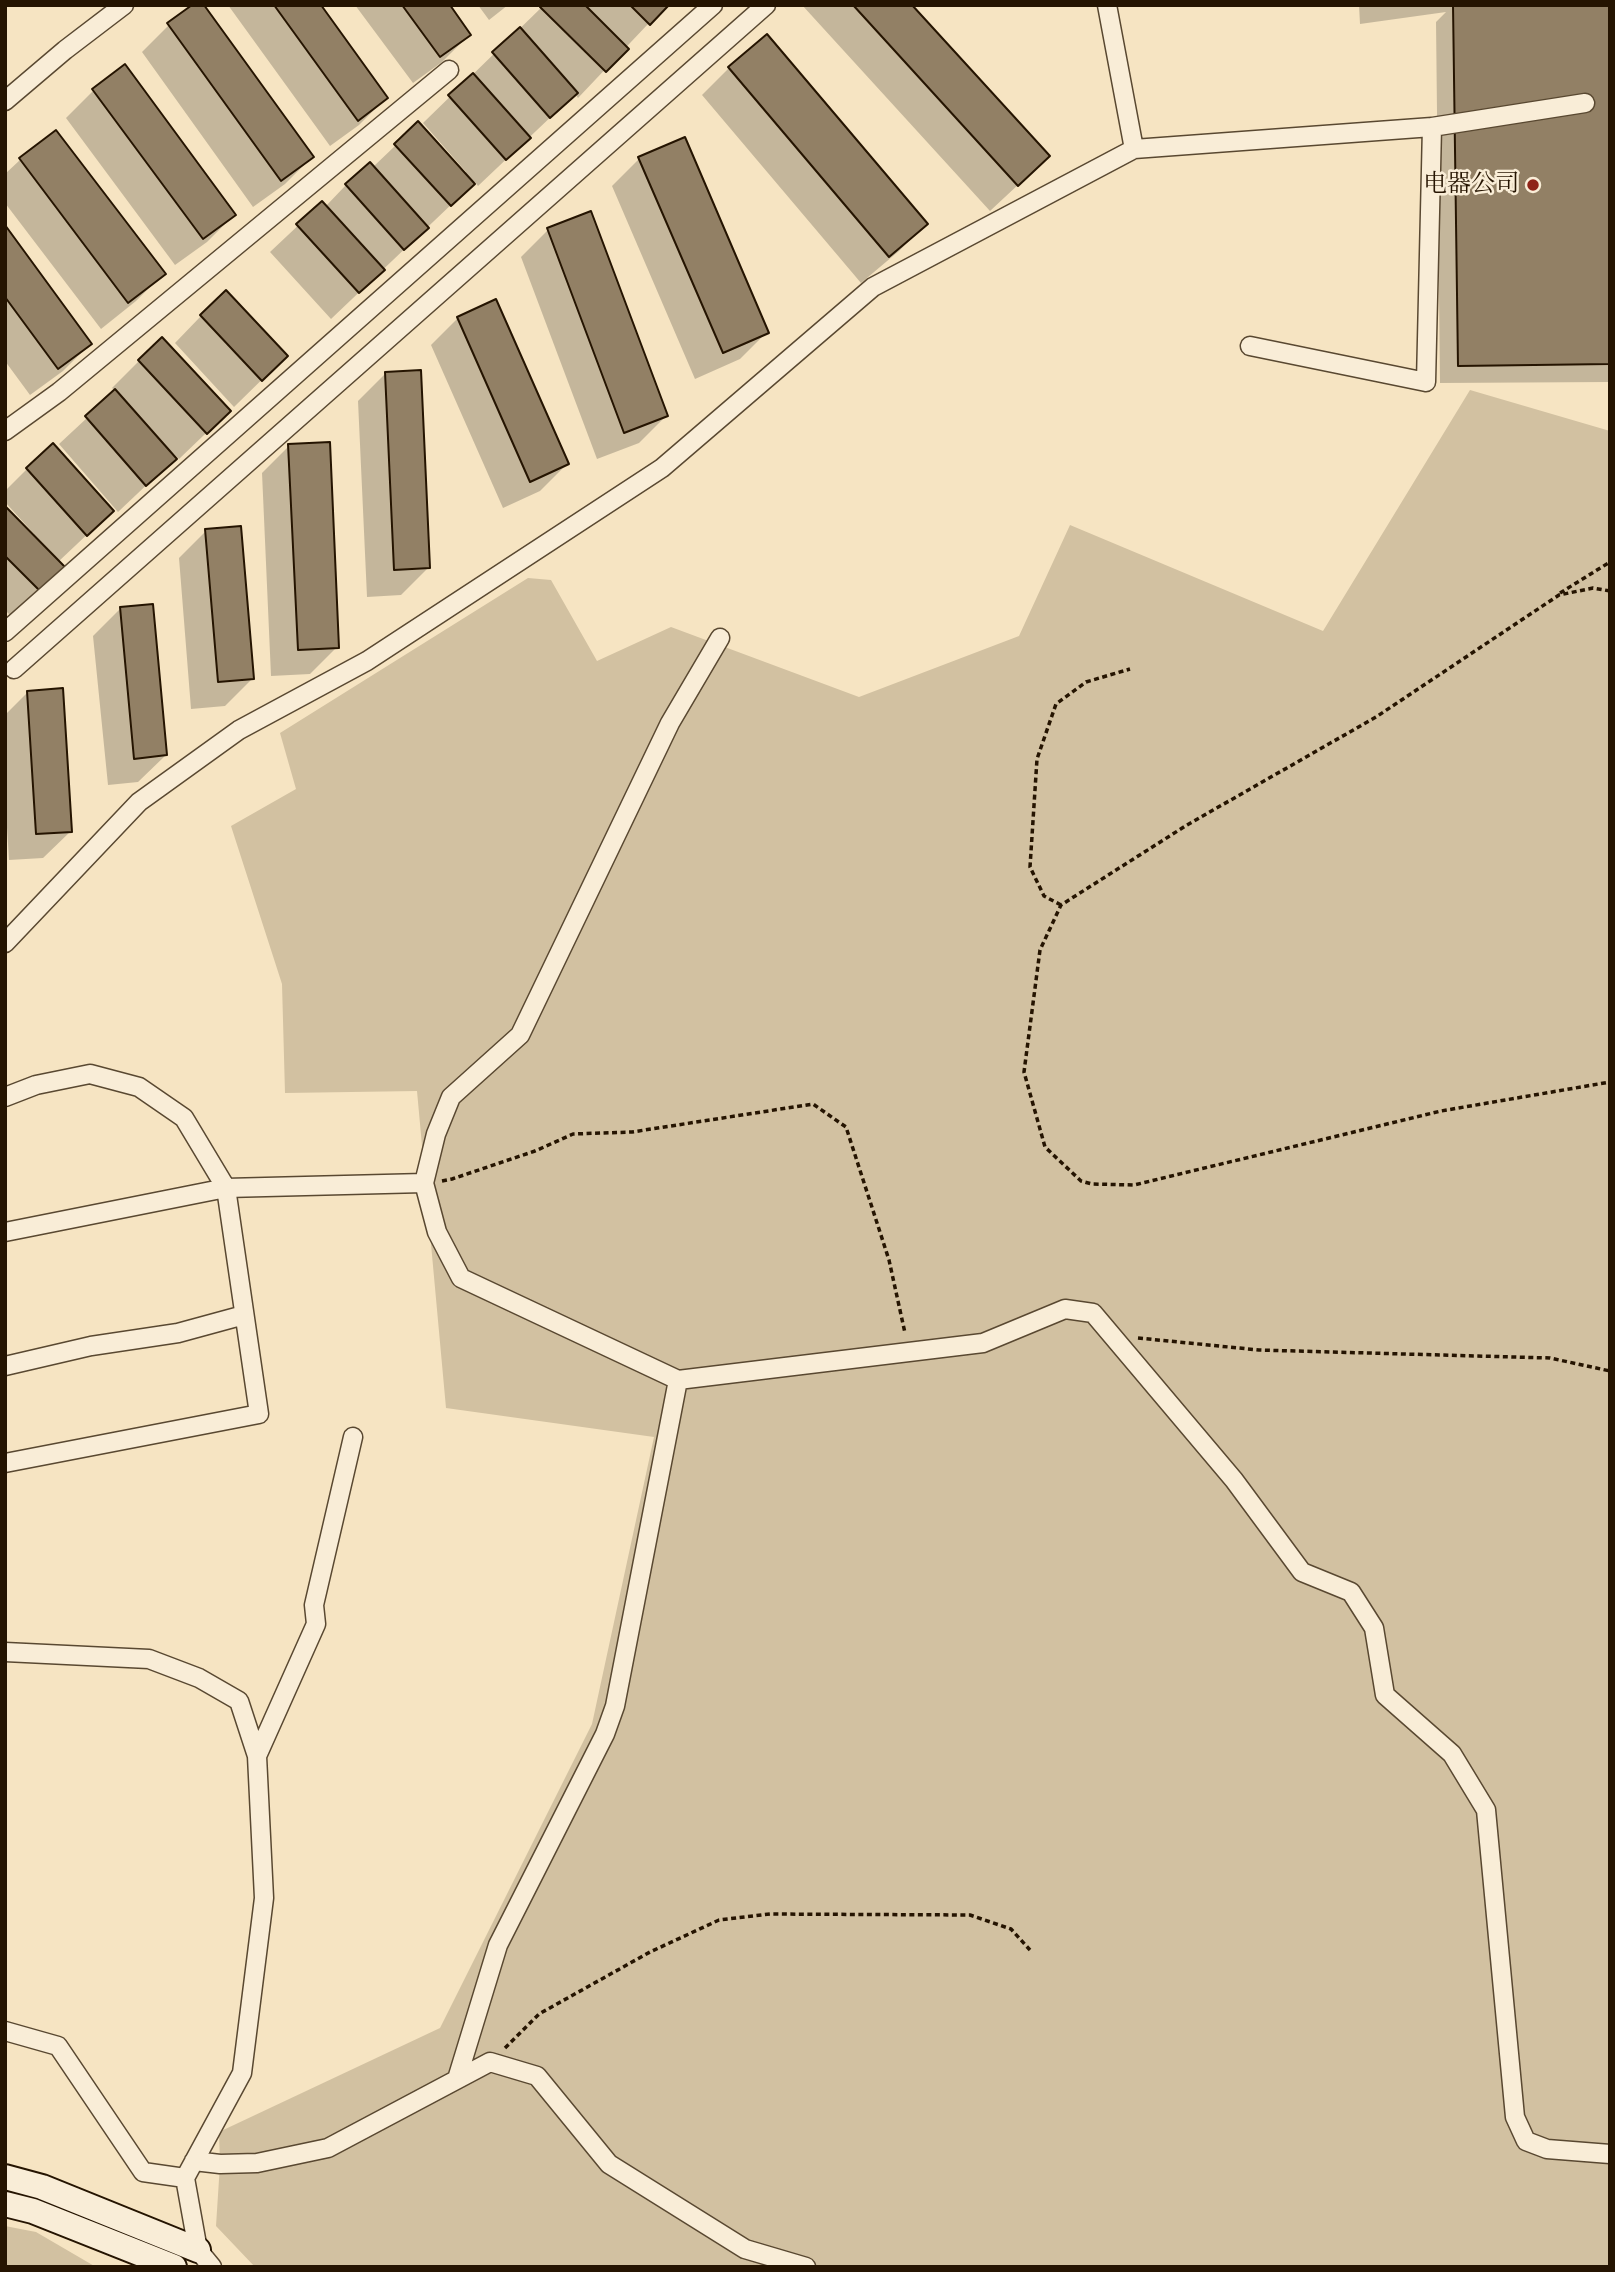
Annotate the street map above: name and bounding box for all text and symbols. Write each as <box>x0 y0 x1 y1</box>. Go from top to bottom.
place label: 电器公司 <box>1423 171 1519 199</box>
marker: 电器公司 <box>1525 177 1541 193</box>

